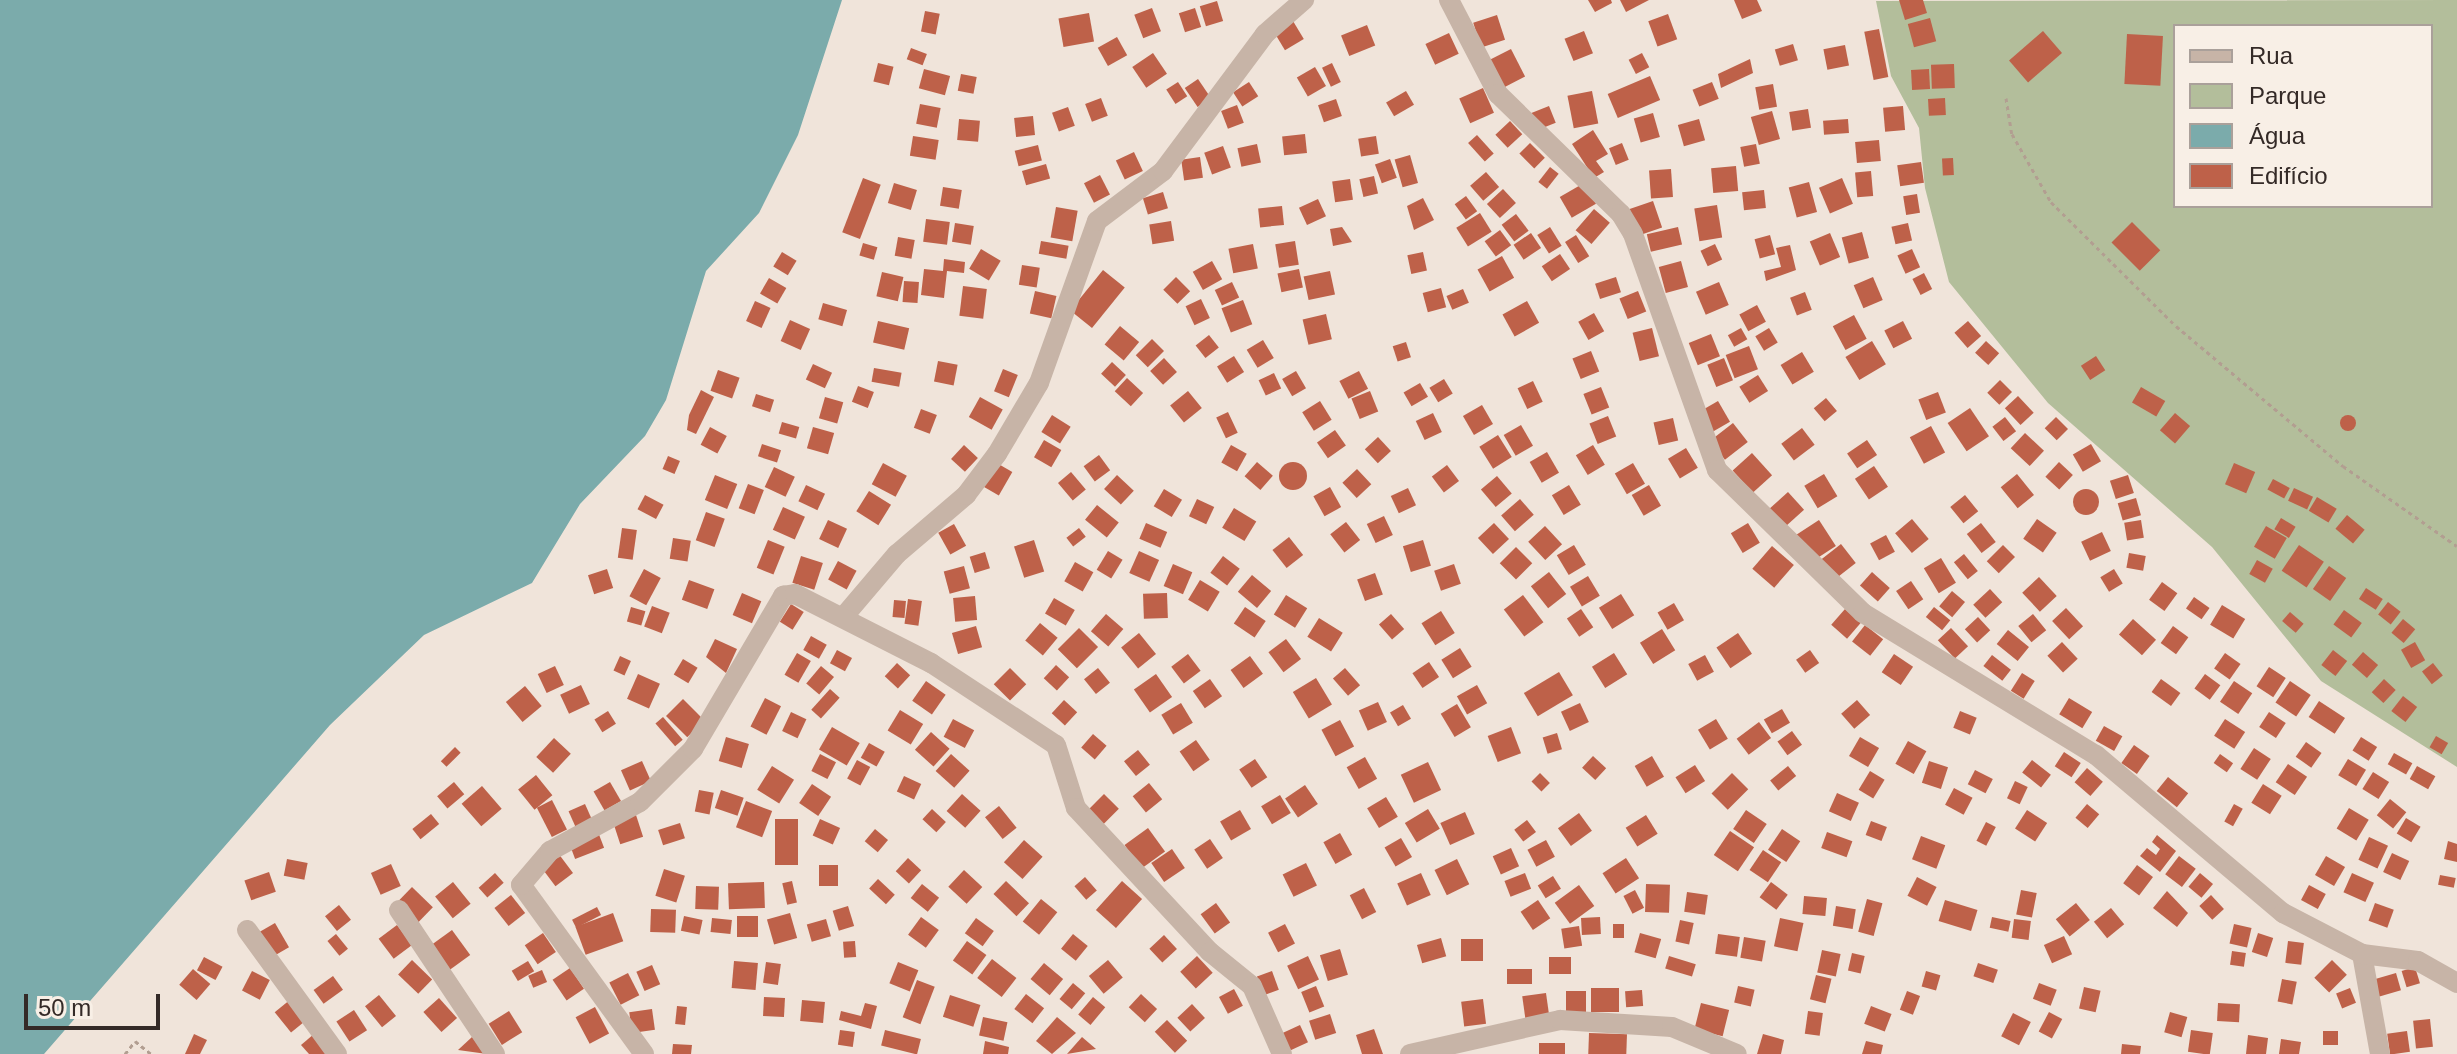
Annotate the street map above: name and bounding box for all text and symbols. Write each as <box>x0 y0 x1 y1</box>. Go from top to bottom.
legend <box>2173 24 2433 208</box>
text: Rua <box>2249 42 2293 69</box>
text: Parque <box>2249 82 2326 109</box>
text: Água <box>2249 122 2305 149</box>
text: Edifício <box>2249 162 2328 189</box>
scale bar <box>28 978 164 1028</box>
text: 50 m <box>38 994 91 1021</box>

